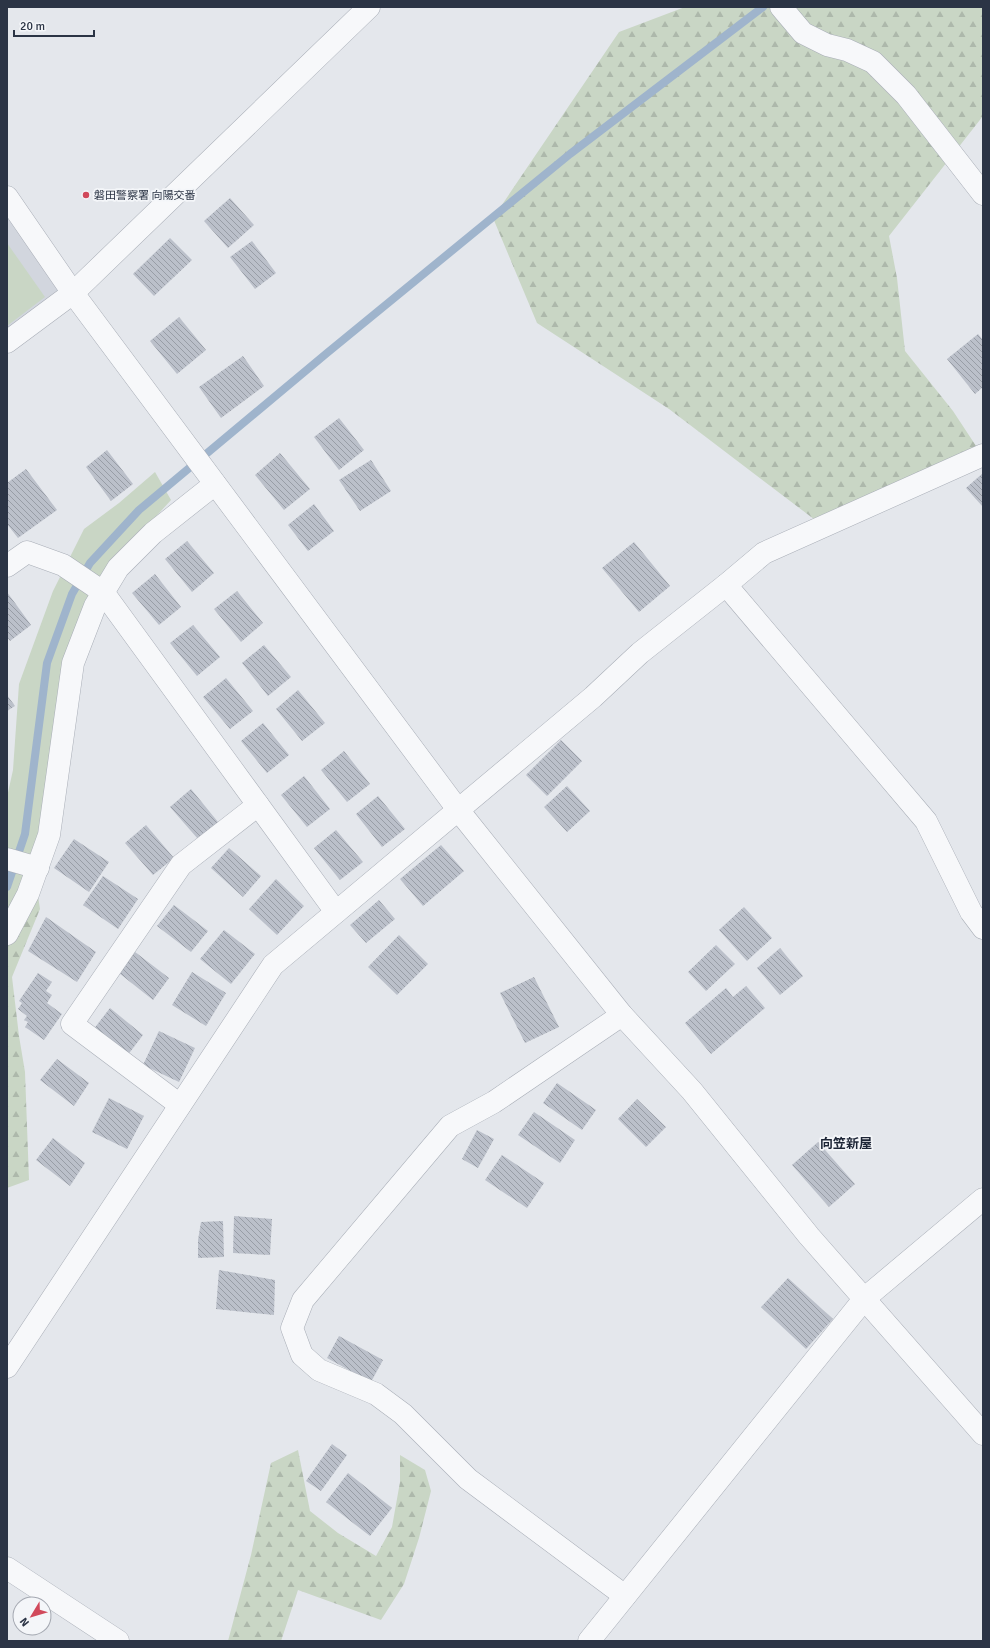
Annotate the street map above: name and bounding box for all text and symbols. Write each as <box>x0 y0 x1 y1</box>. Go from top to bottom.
scale bar <box>14 12 94 38</box>
text: 20 m <box>20 19 45 34</box>
place label: 磐田警察署 向陽交番 <box>94 189 195 202</box>
marker: 磐田警察署 向陽交番 <box>81 190 91 200</box>
district label: 向笠新屋 <box>820 1136 872 1152</box>
north arrow <box>12 1596 52 1636</box>
text: N <box>17 1615 32 1629</box>

